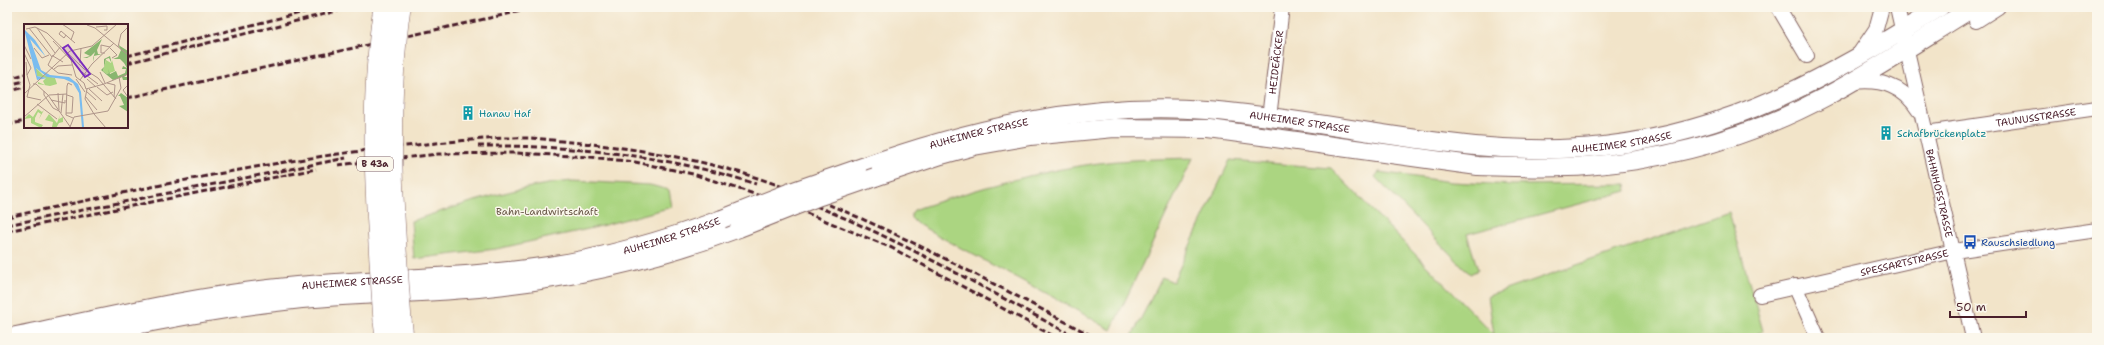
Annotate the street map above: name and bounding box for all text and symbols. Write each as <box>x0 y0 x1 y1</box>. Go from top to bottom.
inset map <box>24 24 128 128</box>
street label: HEIDEÄCKER <box>1266 30 1286 95</box>
building icon: Hanau Haf <box>460 105 476 121</box>
street label: TAUNUSSTRASSE <box>1995 105 2077 130</box>
place label: Hanau Haf <box>479 107 531 120</box>
street label: AUHEIMER STRASSE <box>1249 108 1351 136</box>
street label: AUHEIMER STRASSE <box>928 115 1029 152</box>
building icon: Schafbrückenplatz <box>1878 125 1894 141</box>
place label: Schafbrückenplatz <box>1897 127 1986 140</box>
street label: AUHEIMER STRASSE <box>1571 128 1673 156</box>
street label: BAHNHOFSTRASSE <box>1923 148 1956 239</box>
road number: B 43a <box>357 157 393 171</box>
park label: Bahn-Landwirtschaft <box>496 205 598 218</box>
street label: AUHEIMER STRASSE <box>621 214 722 257</box>
bus stop icon: Rauschsiedlung <box>1962 234 1978 250</box>
place label: Rauschsiedlung <box>1981 236 2055 249</box>
street label: SPESSARTSTRASSE <box>1859 246 1950 279</box>
street label: AUHEIMER STRASSE <box>301 273 403 293</box>
scale bar <box>1950 293 2026 319</box>
text: 50 m <box>1956 299 1986 315</box>

